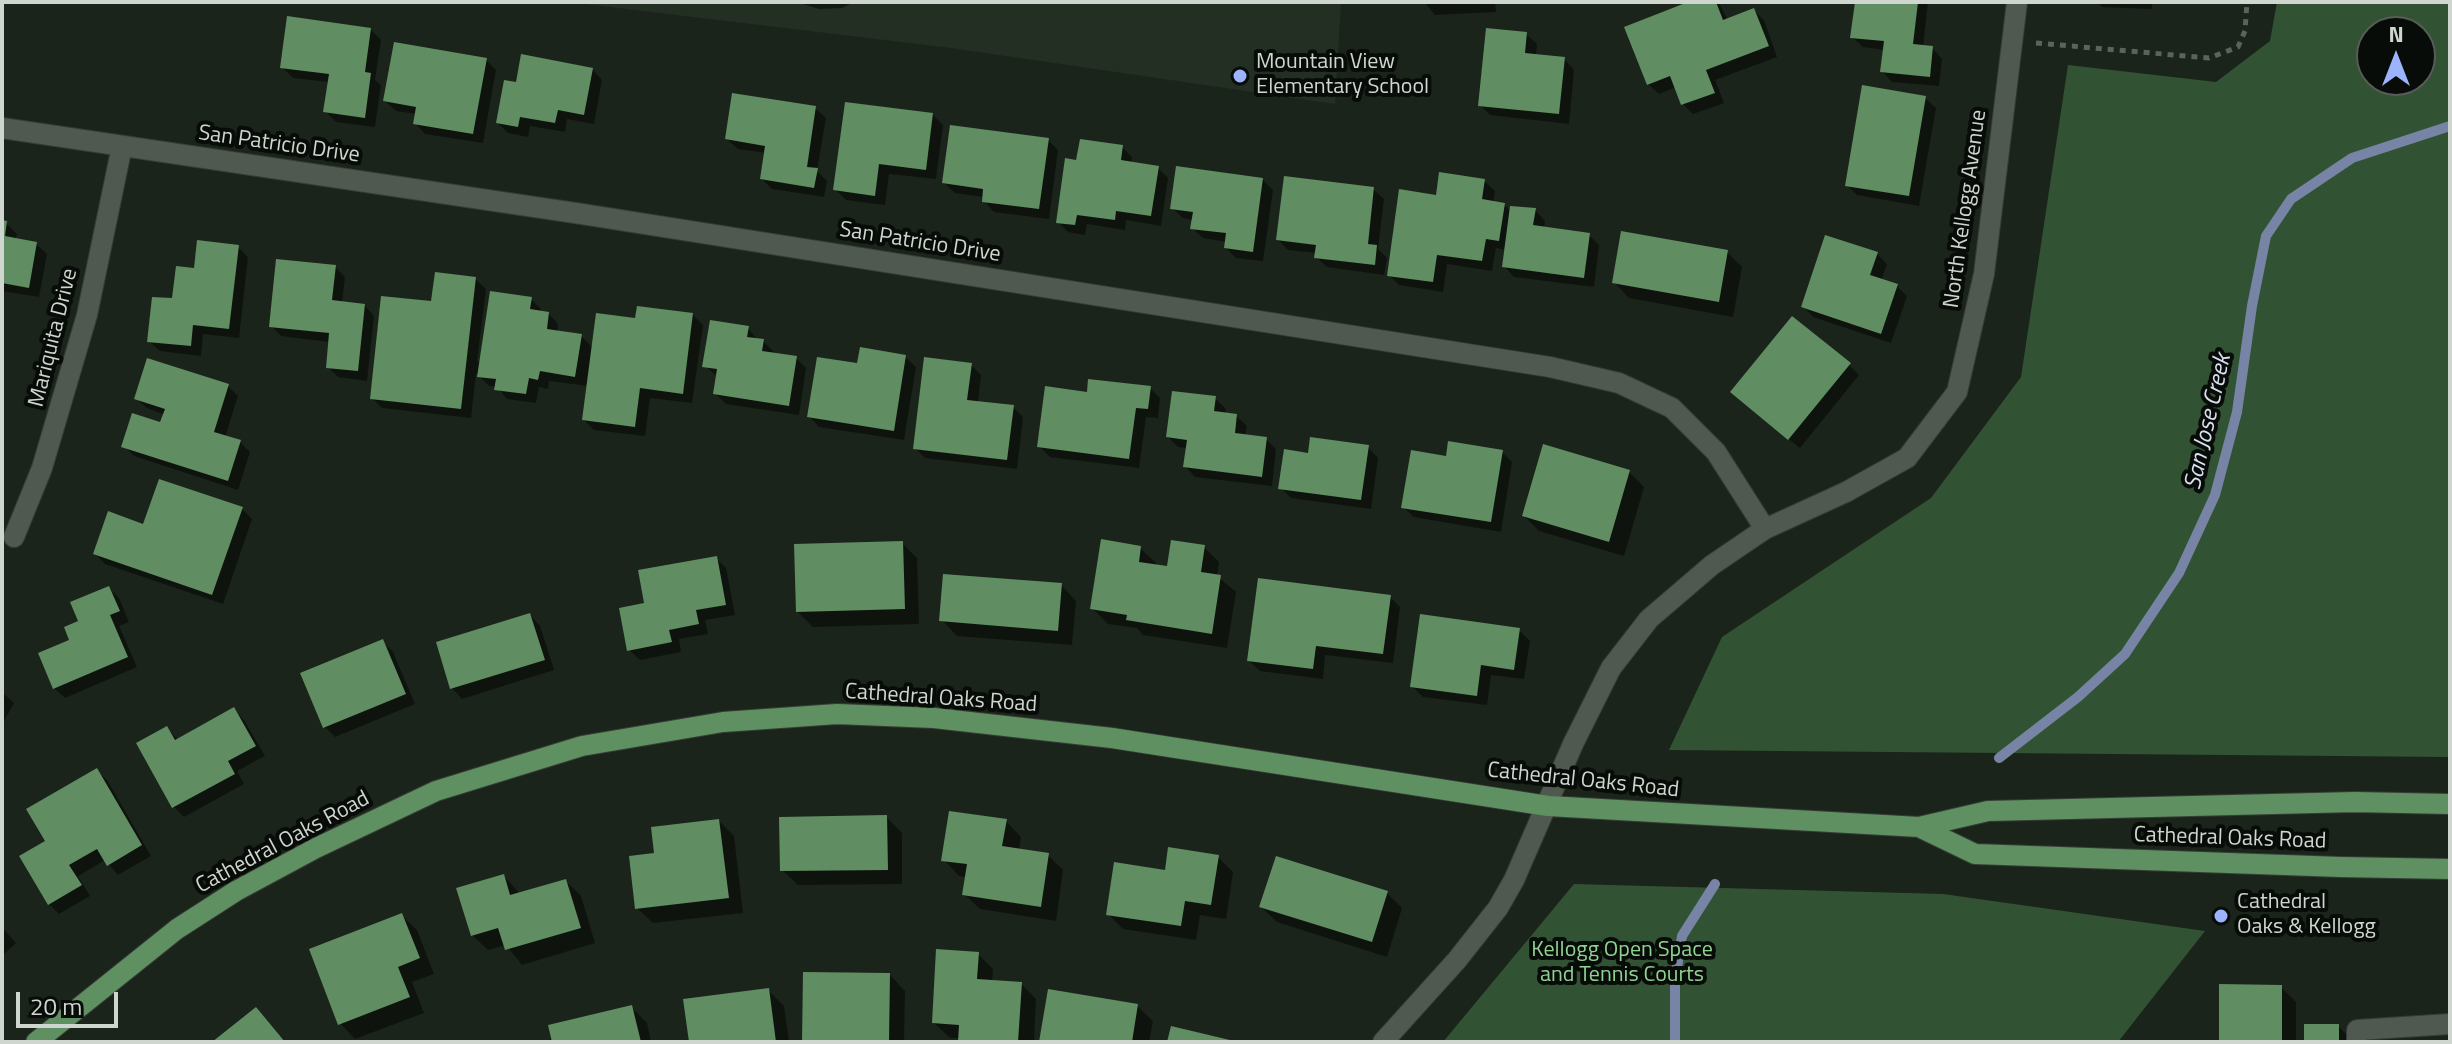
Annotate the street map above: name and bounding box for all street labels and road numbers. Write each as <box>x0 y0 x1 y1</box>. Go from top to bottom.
street label: North Kellogg Avenue <box>1939 108 1993 310</box>
street label: San Patricio Drive <box>197 121 361 169</box>
street label: San Patricio Drive <box>838 217 1002 269</box>
street label: Mariquita Drive <box>24 266 84 410</box>
street label: Cathedral Oaks Road <box>844 679 1038 719</box>
street label: Cathedral Oaks Road <box>1486 758 1680 804</box>
street label: Cathedral Oaks Road <box>192 786 374 900</box>
street label: Cathedral Oaks Road <box>2133 822 2327 856</box>

